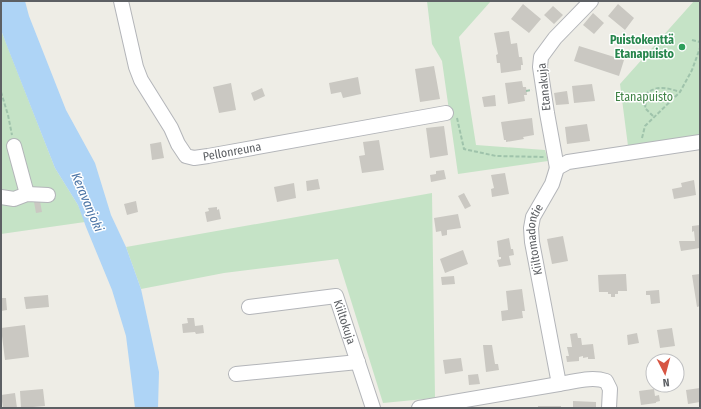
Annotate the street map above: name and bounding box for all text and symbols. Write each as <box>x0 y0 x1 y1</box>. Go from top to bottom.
place label: Puistokenttä Etanapuisto <box>610 33 675 61</box>
marker: Puistokenttä Etanapuisto <box>677 42 687 52</box>
street label: Etanakuja <box>535 62 553 112</box>
park label: Etanapuisto <box>615 90 673 104</box>
street label: Pellonreuna <box>202 139 263 164</box>
water label: Keravanjoki <box>68 170 107 235</box>
street label: Kiiltomadontie <box>524 201 546 276</box>
street label: Kiiltokuja <box>331 298 359 346</box>
north arrow <box>645 353 685 393</box>
text: N <box>662 376 670 389</box>

